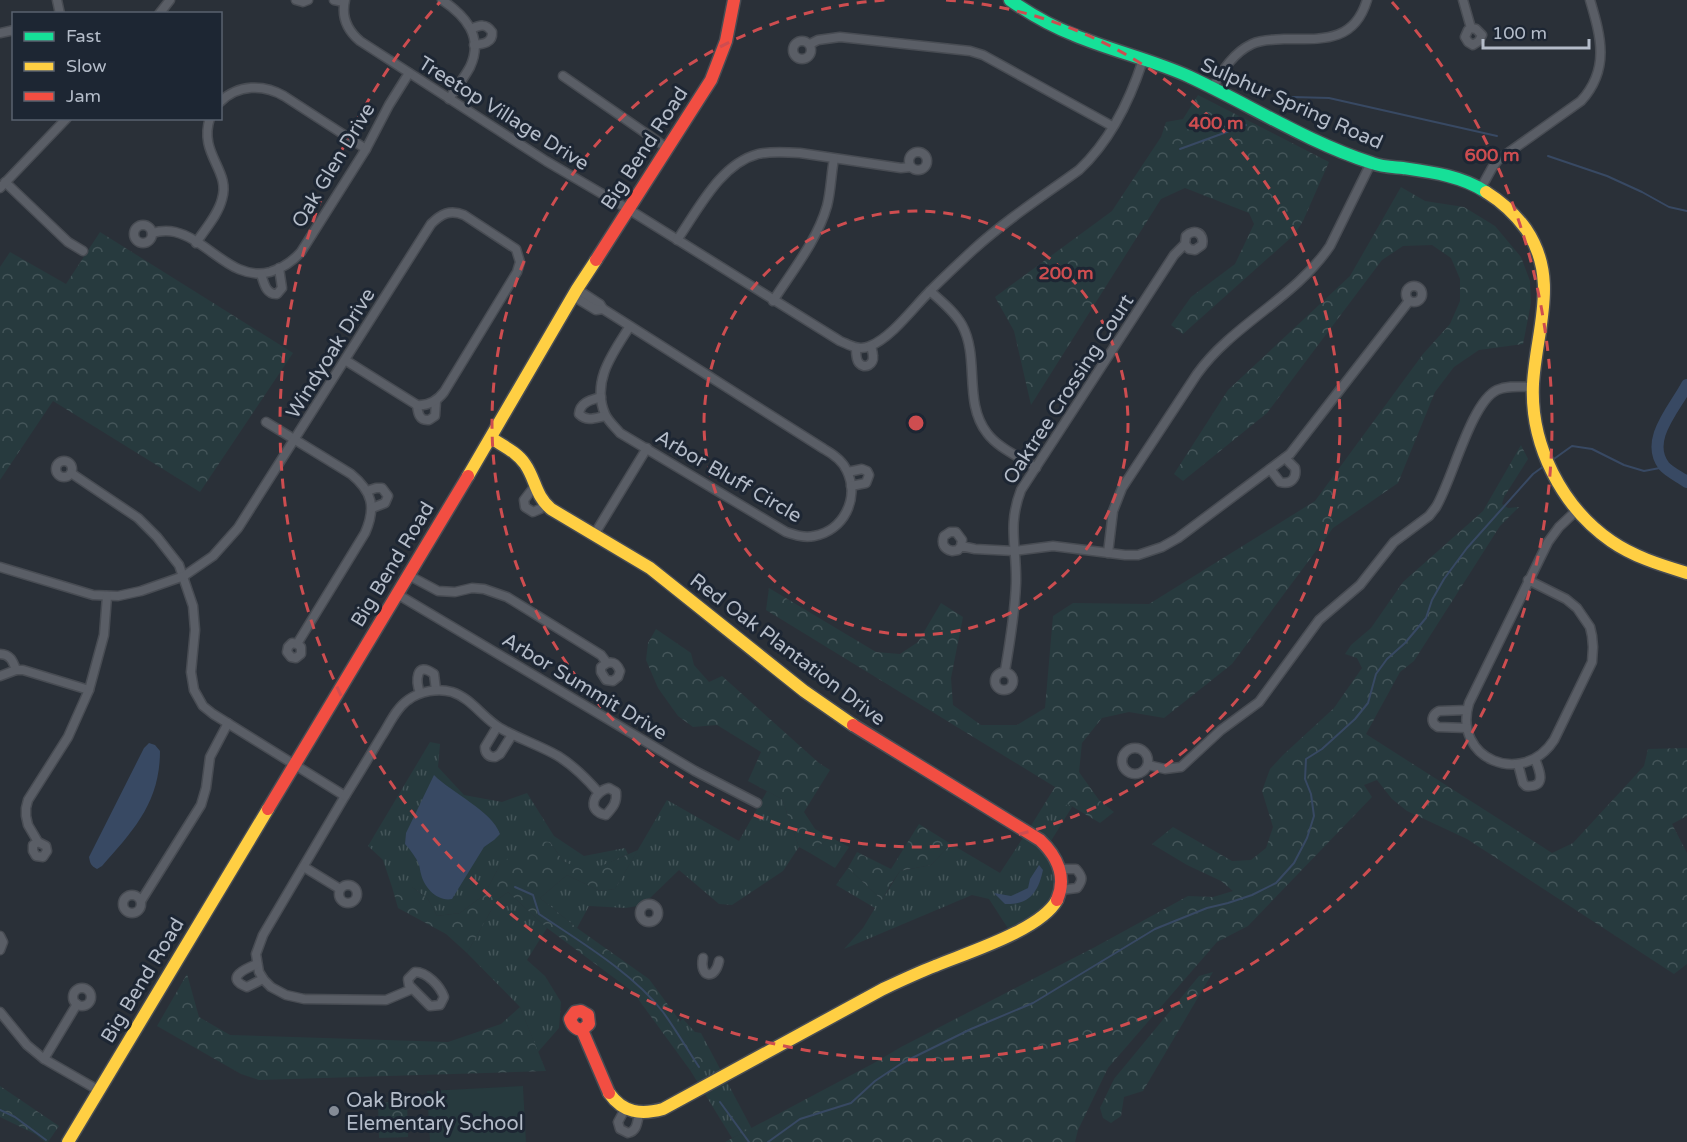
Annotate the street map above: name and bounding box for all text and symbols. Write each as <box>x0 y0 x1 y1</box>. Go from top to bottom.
legend <box>12 12 222 120</box>
scale bar <box>1483 12 1590 50</box>
text: 100 m <box>1492 22 1547 44</box>
text: Fast <box>66 25 101 47</box>
street label: Treetop Village Drive <box>414 52 593 176</box>
street label: Sulphur Spring Road <box>1197 53 1386 155</box>
text: Slow <box>66 55 107 77</box>
street label: Big Bend Road <box>596 83 694 215</box>
text: Jam <box>66 85 101 107</box>
street label: Oak Glen Drive <box>287 99 381 232</box>
text: 400 m <box>1188 112 1244 134</box>
text: 600 m <box>1464 144 1520 166</box>
text: 200 m <box>1038 262 1094 284</box>
street label: Windyoak Drive <box>281 284 381 423</box>
street label: Oaktree Crossing Court <box>998 290 1139 489</box>
centre of rings <box>906 413 926 433</box>
street label: Arbor Bluff Circle <box>651 425 806 528</box>
street label: Big Bend Road <box>346 498 440 631</box>
street label: Red Oak Plantation Drive <box>685 569 890 731</box>
street label: Arbor Summit Drive <box>498 628 671 746</box>
street label: Big Bend Road <box>96 914 190 1047</box>
place label: Oak Brook Elementary School <box>346 1089 524 1136</box>
marker: Oak Brook Elementary School <box>327 1104 341 1118</box>

